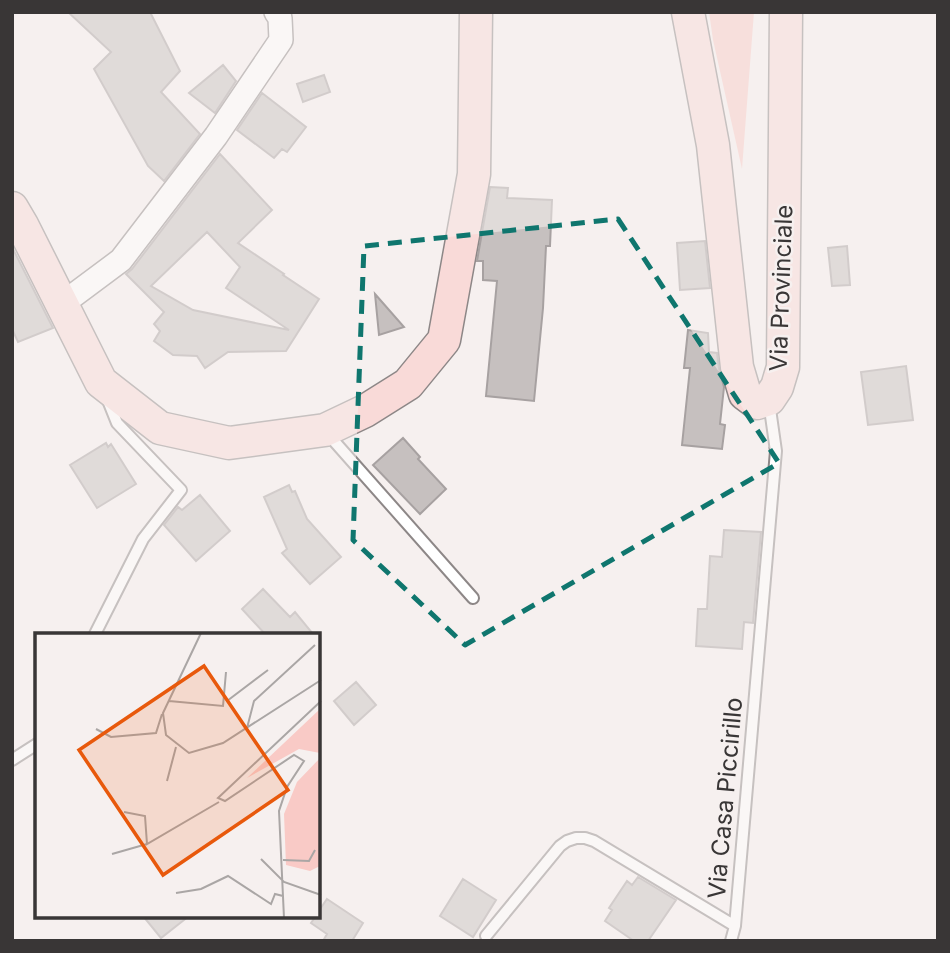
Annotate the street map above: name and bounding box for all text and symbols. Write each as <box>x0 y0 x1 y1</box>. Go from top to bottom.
street label: Via Provinciale <box>764 204 798 372</box>
inset map <box>35 633 320 918</box>
street label: Via Casa Piccirillo <box>702 696 748 900</box>

